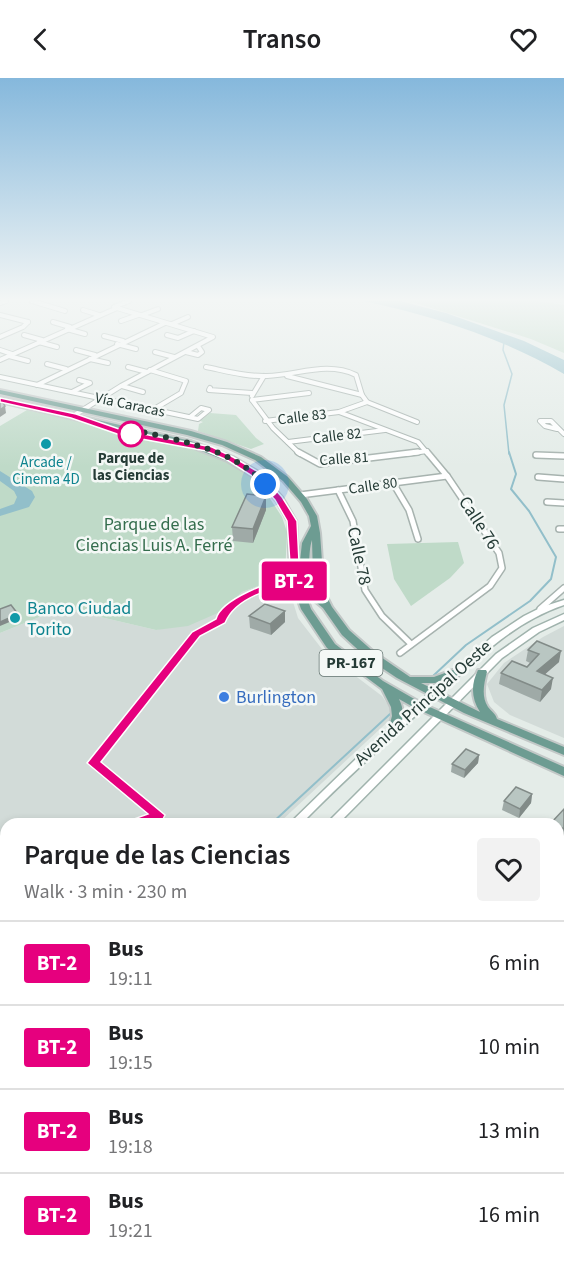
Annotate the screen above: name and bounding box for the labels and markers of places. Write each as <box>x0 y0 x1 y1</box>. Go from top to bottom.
marker: Parque de las Ciencias <box>118 421 144 447</box>
marker: Arcade / Cinema 4D <box>39 437 53 451</box>
place label: Parque de las Ciencias <box>93 448 170 486</box>
place label: Arcade / Cinema 4D <box>12 452 80 490</box>
place label: Banco Ciudad Torito <box>27 596 131 642</box>
marker: Banco Ciudad Torito <box>8 611 22 625</box>
place label: Burlington <box>236 685 316 710</box>
marker: Burlington <box>217 690 231 704</box>

